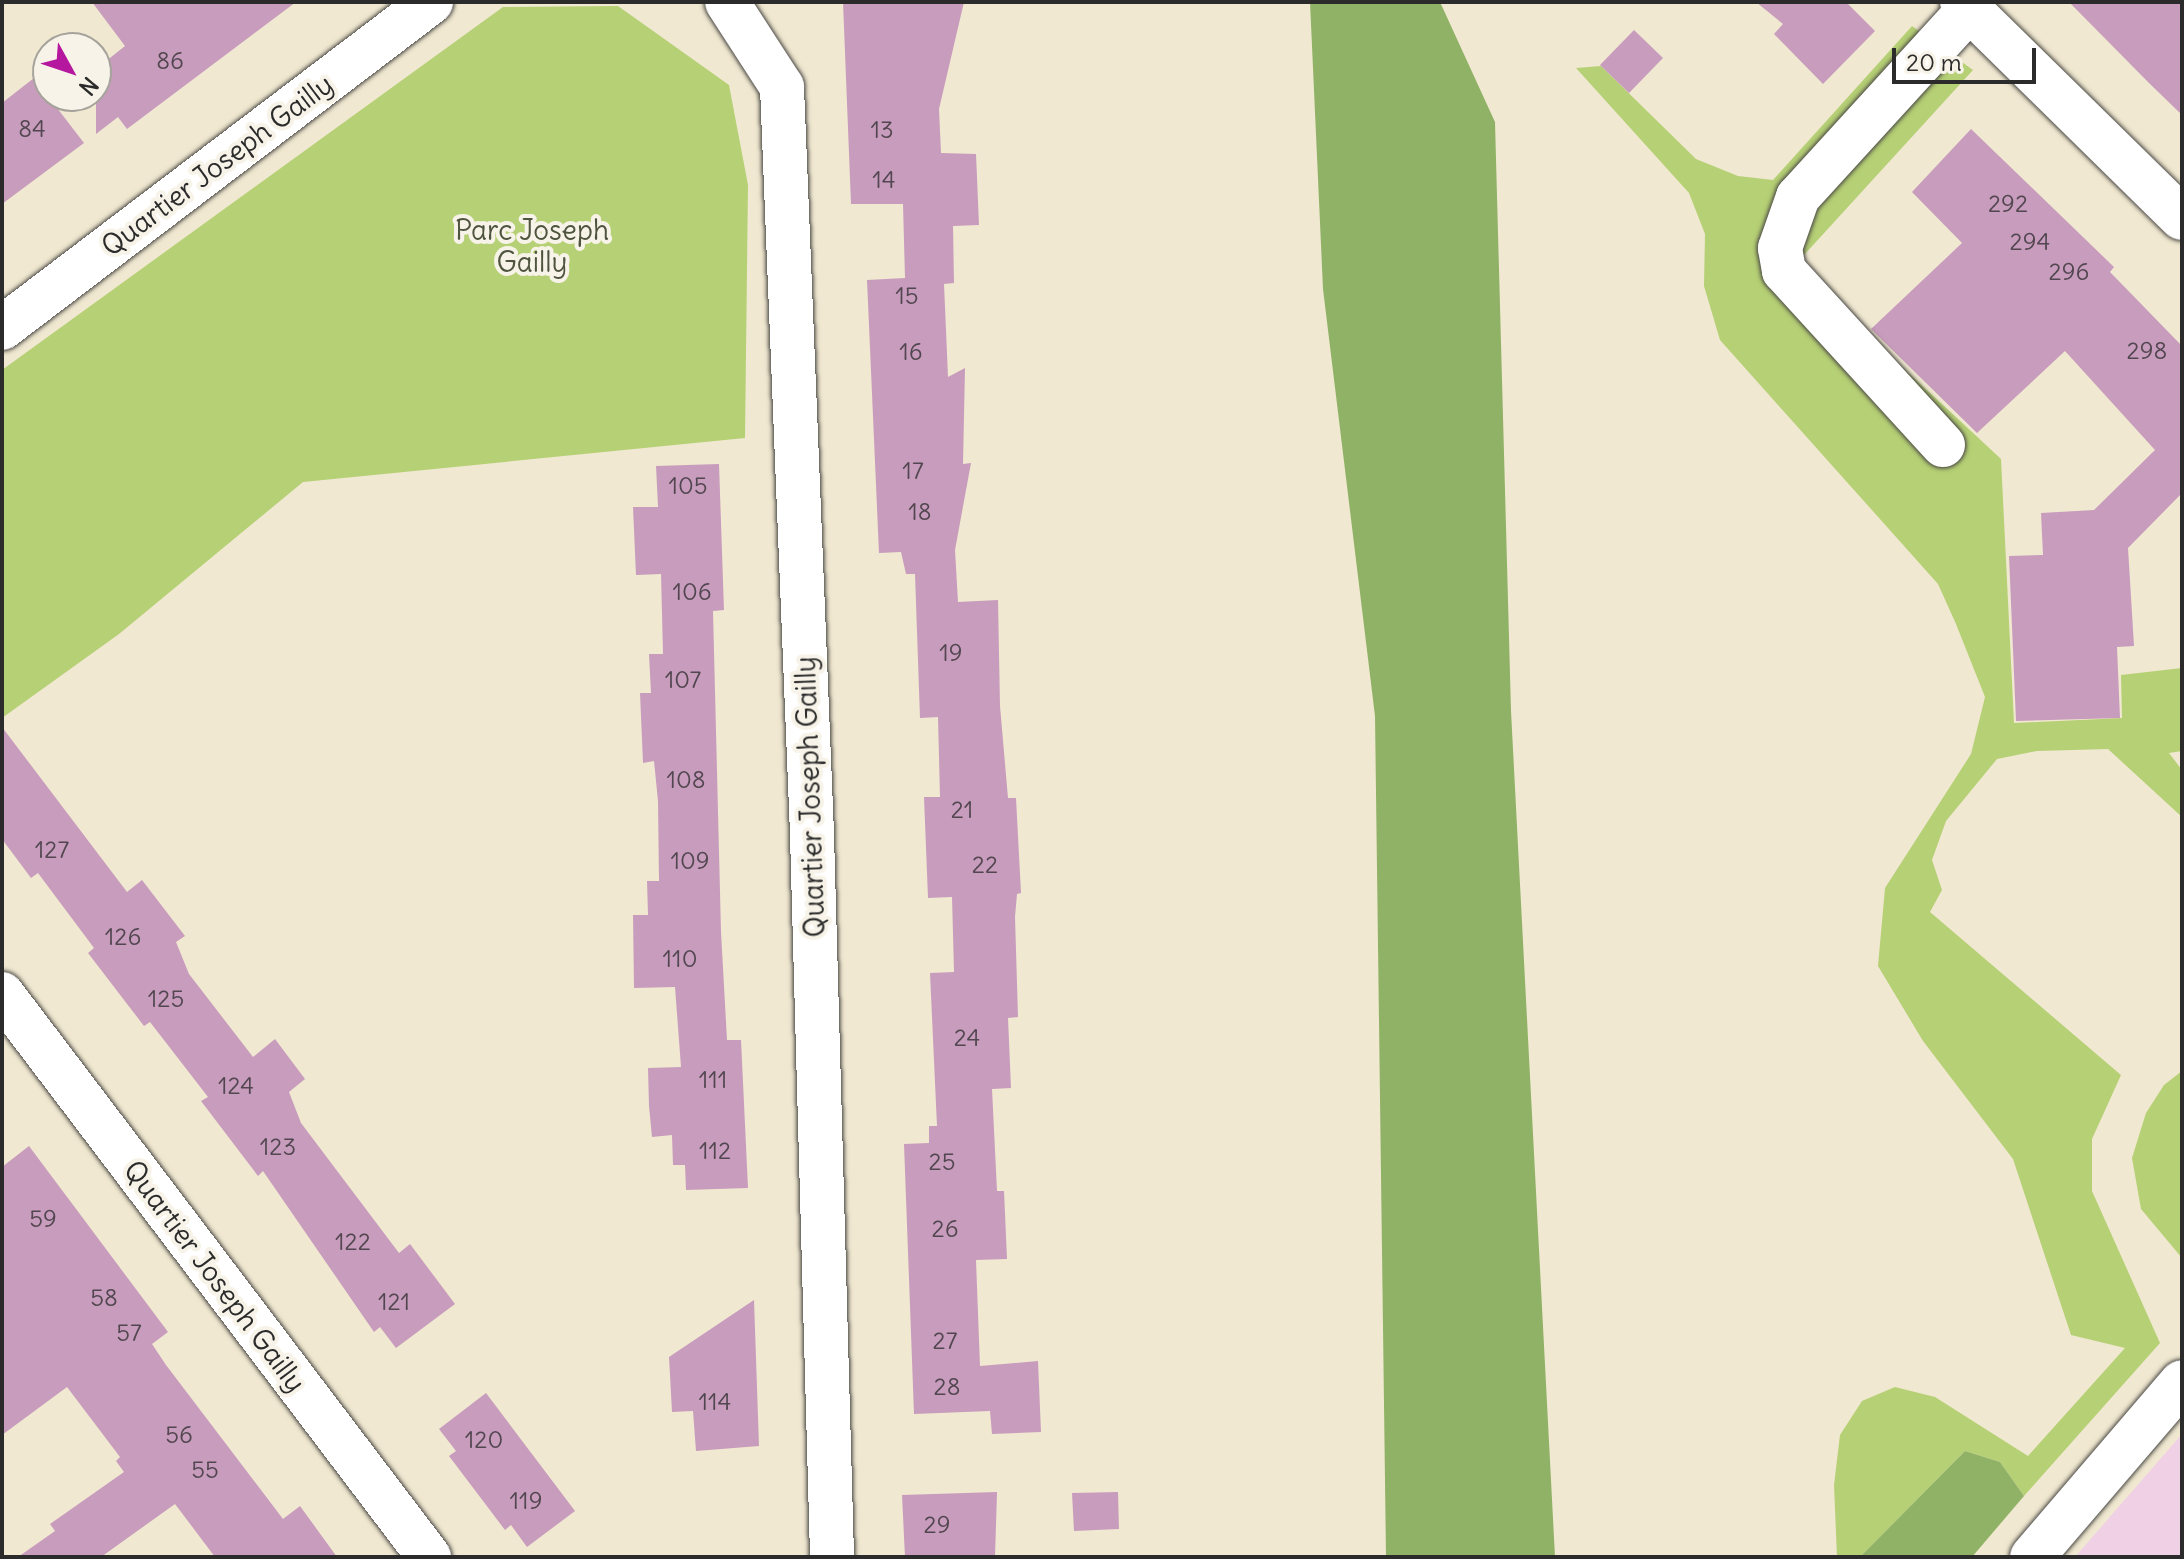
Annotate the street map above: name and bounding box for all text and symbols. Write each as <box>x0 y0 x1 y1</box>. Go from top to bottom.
north arrow <box>32 32 112 112</box>
scale bar <box>1896 32 2040 82</box>
house number: 86 <box>156 47 184 75</box>
text: 20 m <box>1906 47 1962 77</box>
street label: Quartier Joseph Gailly <box>95 67 339 263</box>
text: N <box>73 71 104 101</box>
house number: 84 <box>18 115 46 143</box>
house number: 13 <box>870 116 894 144</box>
house number: 14 <box>872 166 896 194</box>
house number: 292 <box>1988 190 2028 218</box>
park label: Parc Joseph Gailly <box>455 213 609 279</box>
house number: 294 <box>2010 228 2050 256</box>
house number: 296 <box>2049 258 2089 286</box>
house number: 15 <box>895 282 919 310</box>
house number: 298 <box>2127 337 2167 365</box>
house number: 16 <box>899 338 923 366</box>
house number: 17 <box>902 457 924 485</box>
house number: 105 <box>668 472 708 500</box>
house number: 18 <box>908 498 932 526</box>
house number: 106 <box>672 578 712 606</box>
house number: 19 <box>939 639 963 667</box>
street label: Quartier Joseph Gailly <box>788 656 832 938</box>
house number: 107 <box>665 666 701 694</box>
house number: 108 <box>666 766 706 794</box>
house number: 21 <box>951 796 973 824</box>
house number: 127 <box>35 836 69 864</box>
house number: 109 <box>670 847 710 875</box>
house number: 22 <box>972 851 998 879</box>
house number: 126 <box>105 923 141 951</box>
house number: 110 <box>663 945 697 973</box>
house number: 125 <box>148 985 184 1013</box>
house number: 24 <box>954 1024 980 1052</box>
house number: 111 <box>699 1066 727 1094</box>
house number: 124 <box>218 1072 254 1100</box>
house number: 123 <box>260 1133 296 1161</box>
house number: 112 <box>699 1137 731 1165</box>
house number: 25 <box>929 1148 955 1176</box>
street label: Quartier Joseph Gailly <box>117 1154 313 1398</box>
house number: 59 <box>29 1205 57 1233</box>
house number: 26 <box>932 1215 958 1243</box>
house number: 122 <box>335 1228 371 1256</box>
house number: 58 <box>90 1284 118 1312</box>
house number: 121 <box>378 1288 410 1316</box>
house number: 57 <box>116 1319 142 1347</box>
house number: 27 <box>933 1327 957 1355</box>
house number: 28 <box>934 1373 960 1401</box>
house number: 114 <box>699 1388 731 1416</box>
house number: 56 <box>165 1421 193 1449</box>
house number: 120 <box>465 1426 503 1454</box>
house number: 55 <box>191 1456 219 1484</box>
house number: 119 <box>510 1487 542 1515</box>
house number: 29 <box>924 1511 950 1539</box>

